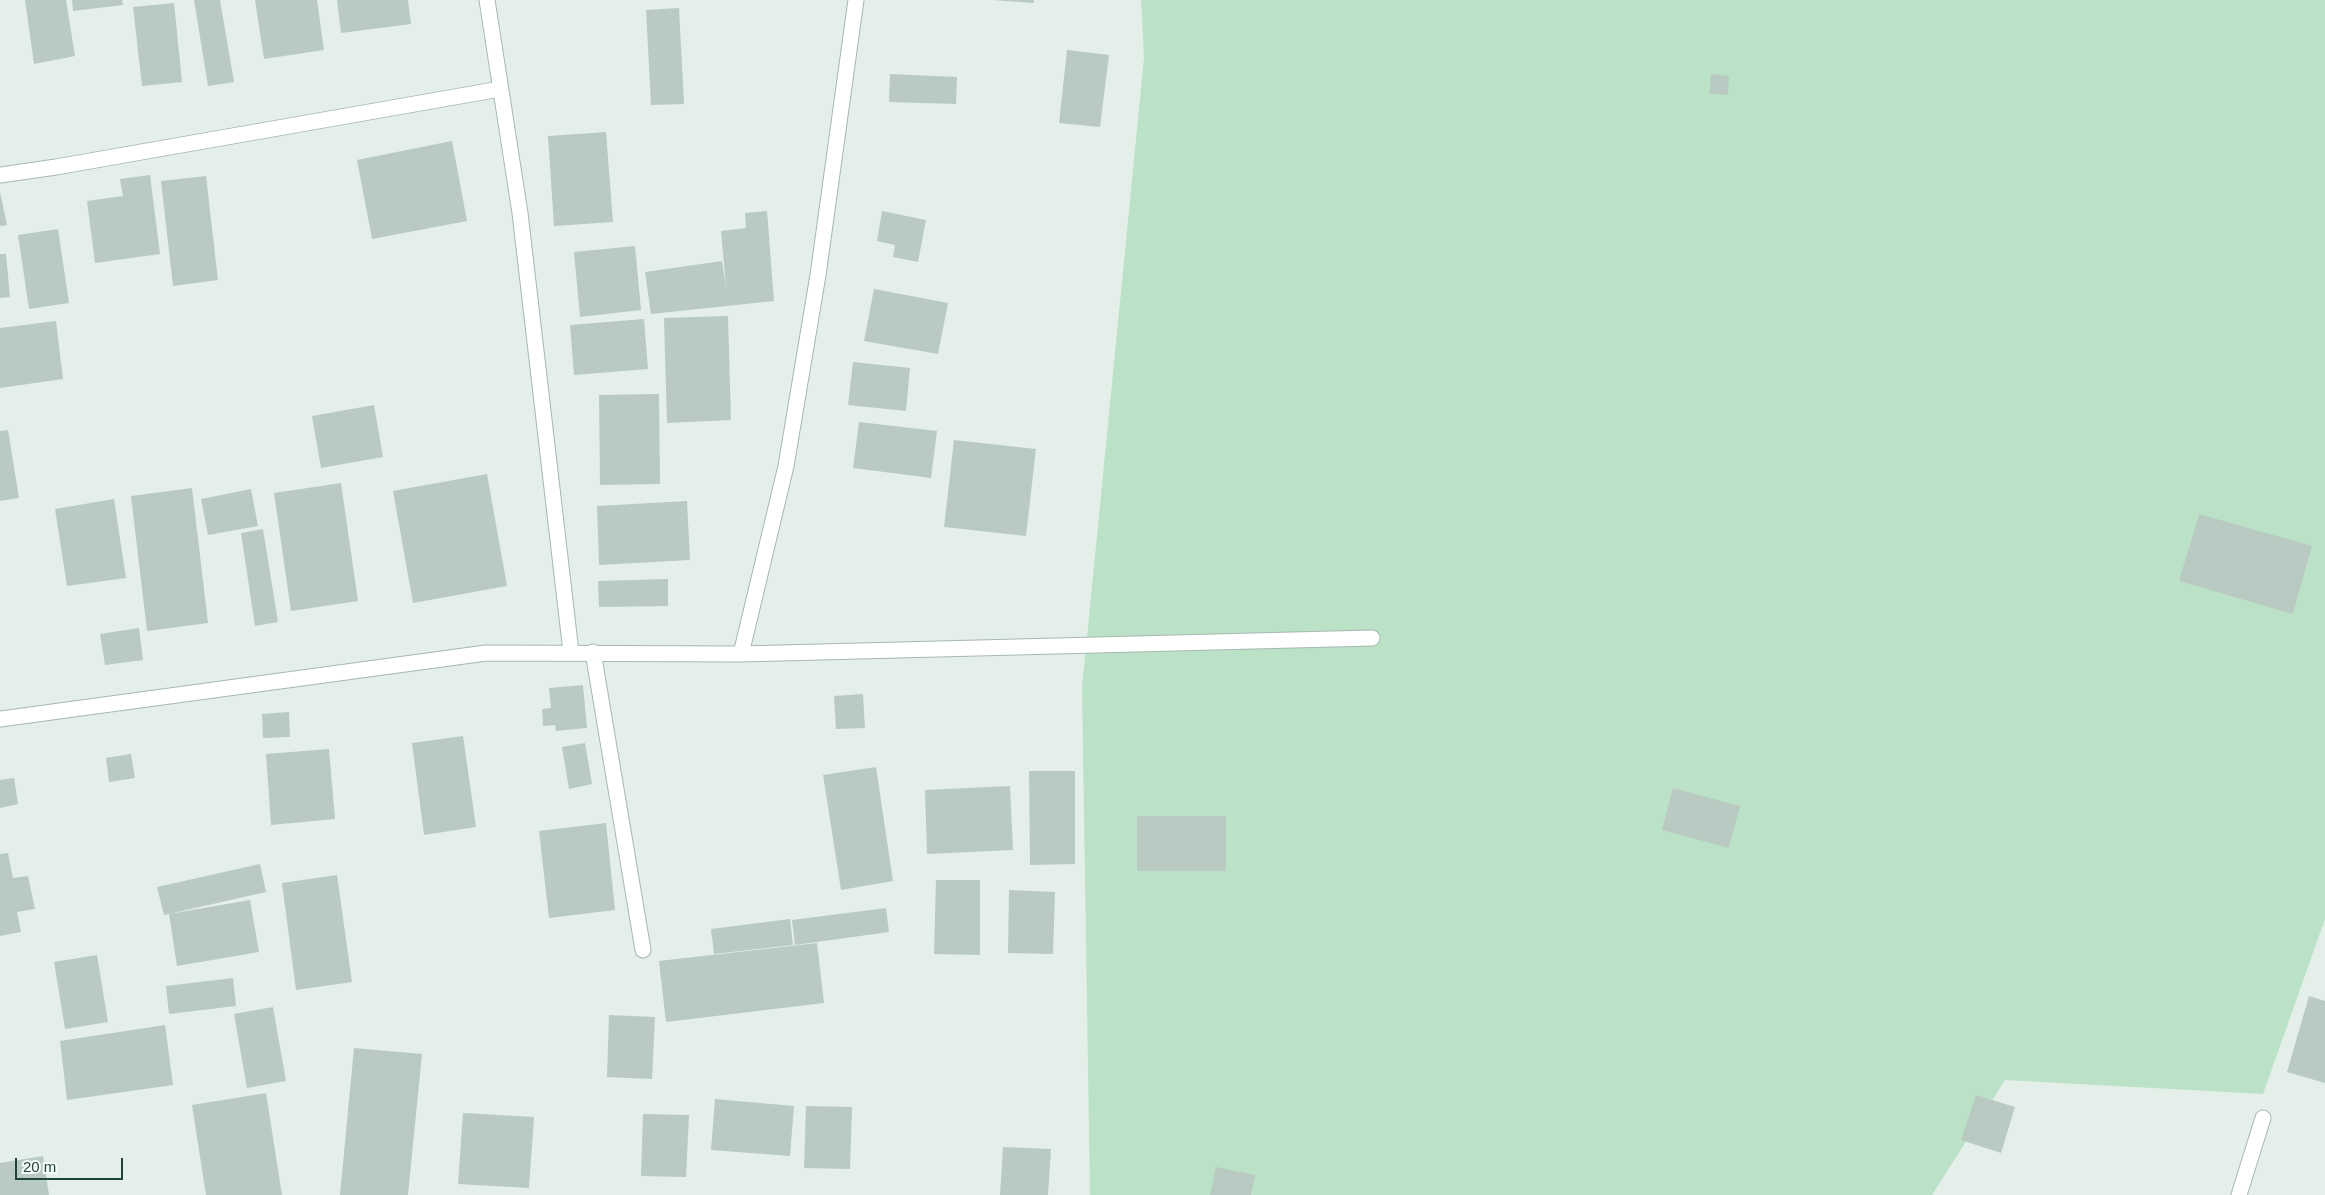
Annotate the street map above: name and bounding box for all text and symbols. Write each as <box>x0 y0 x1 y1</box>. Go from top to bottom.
scale bar <box>18 1148 125 1180</box>
text: 20 m <box>23 1158 56 1175</box>

